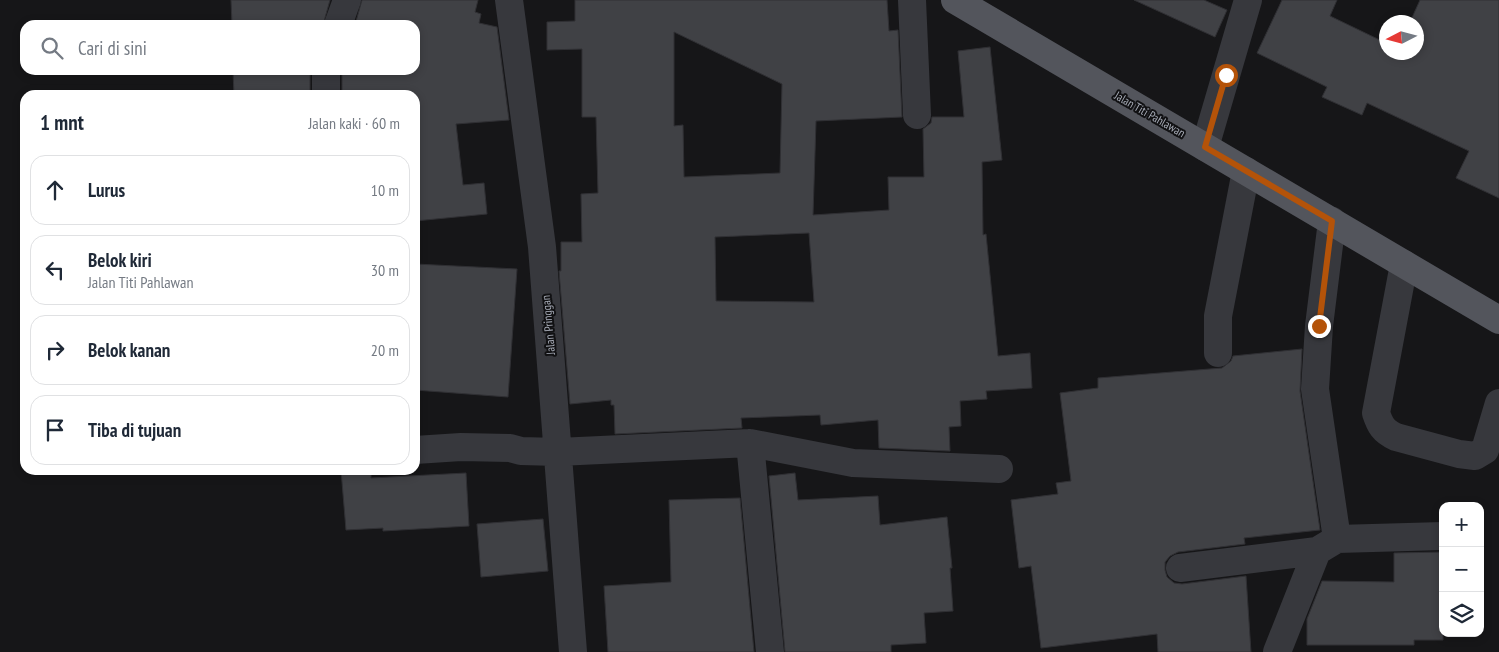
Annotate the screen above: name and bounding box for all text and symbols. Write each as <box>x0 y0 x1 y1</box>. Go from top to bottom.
north arrow <box>1379 15 1424 60</box>
search box <box>20 20 420 75</box>
icon: search <box>38 34 66 62</box>
text: Cari di sini <box>78 36 147 60</box>
route start <box>1215 64 1238 87</box>
street label: Jalan Titi Pahlawan <box>1111 87 1188 140</box>
text: 1 mnt <box>40 109 84 136</box>
text: Jalan kaki · 60 m <box>309 113 400 133</box>
icon: ahead <box>41 176 69 204</box>
text: Lurus <box>88 178 125 202</box>
text: 10 m <box>371 180 399 200</box>
text: Belok kiri <box>88 248 152 272</box>
icon: left <box>41 256 69 284</box>
text: 30 m <box>371 260 399 280</box>
text: Jalan Titi Pahlawan <box>88 272 194 292</box>
street label: Jalan Pringgan <box>538 295 558 356</box>
route end <box>1308 315 1331 338</box>
icon: right <box>41 336 69 364</box>
text: Belok kanan <box>88 338 170 362</box>
text: 20 m <box>371 340 399 360</box>
icon: arrive <box>41 416 69 444</box>
text: Tiba di tujuan <box>88 418 181 442</box>
map controls <box>1439 502 1484 637</box>
button: + <box>1439 502 1484 547</box>
button: − <box>1439 547 1484 592</box>
button: layers <box>1439 592 1484 637</box>

